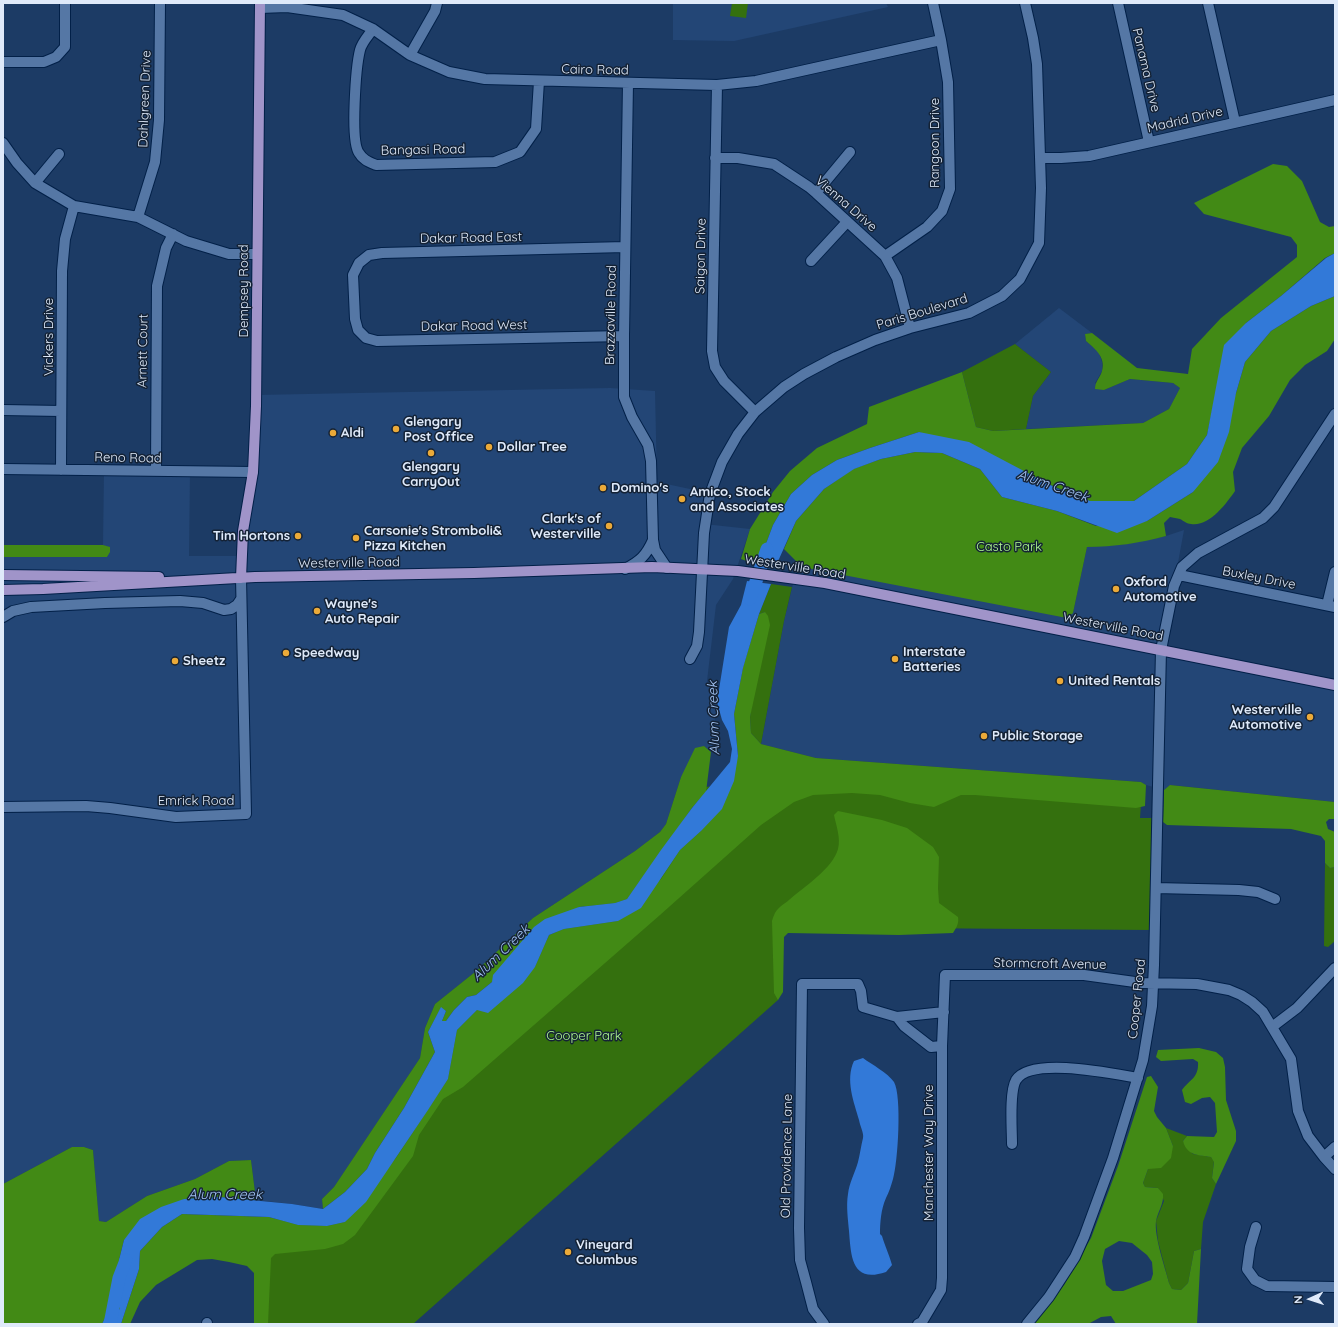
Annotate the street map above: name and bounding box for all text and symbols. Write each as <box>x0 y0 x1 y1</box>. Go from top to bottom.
street label: Panama Drive <box>1129 27 1163 113</box>
street label: Dahlgreen Drive <box>136 50 154 148</box>
street label: Cairo Road <box>561 62 629 78</box>
street label: Rangoon Drive <box>927 98 943 188</box>
street label: Madrid Drive <box>1146 104 1224 136</box>
street label: Bangasi Road <box>381 141 465 159</box>
street label: Vienna Drive <box>812 173 880 235</box>
street label: Saigon Drive <box>693 218 709 294</box>
street label: Dakar Road East <box>420 229 522 247</box>
street label: Dempsey Road <box>236 244 252 338</box>
street label: Brazzaville Road <box>602 265 620 365</box>
street label: Paris Boulevard <box>875 291 969 333</box>
street label: Vickers Drive <box>41 298 57 376</box>
street label: Arnett Court <box>135 314 151 388</box>
street label: Dakar Road West <box>421 317 527 335</box>
place label: Glengary Post Office <box>404 414 474 445</box>
marker: Glengary Post Office <box>391 424 401 434</box>
place label: Aldi <box>341 425 364 441</box>
marker: Aldi <box>328 428 338 438</box>
place label: Dollar Tree <box>497 439 567 455</box>
marker: Dollar Tree <box>484 442 494 452</box>
marker: Glengary CarryOut <box>426 448 436 458</box>
street label: Reno Road <box>94 450 162 466</box>
place label: Glengary CarryOut <box>402 459 460 490</box>
water label: Alum Creek <box>1015 466 1091 506</box>
place label: Domino's <box>611 480 668 496</box>
marker: Domino's <box>598 483 608 493</box>
place label: Amico, Stock and Associates <box>690 484 784 515</box>
marker: Amico, Stock and Associates <box>677 494 687 504</box>
place label: Clark's of Westerville <box>531 511 601 542</box>
marker: Clark's of Westerville <box>604 521 614 531</box>
place label: Carsonie's Stromboli& Pizza Kitchen <box>364 523 502 554</box>
place label: Tim Hortons <box>213 528 290 544</box>
marker: Tim Hortons <box>293 531 303 541</box>
marker: Carsonie's Stromboli& Pizza Kitchen <box>351 533 361 543</box>
park label: Casto Park <box>976 539 1042 555</box>
street label: Westerville Road <box>744 551 846 583</box>
street label: Westerville Road <box>298 554 400 572</box>
street label: Buxley Drive <box>1221 563 1297 593</box>
place label: Oxford Automotive <box>1124 574 1197 605</box>
marker: Oxford Automotive <box>1111 584 1121 594</box>
place label: Wayne's Auto Repair <box>325 596 399 627</box>
marker: Wayne's Auto Repair <box>312 606 322 616</box>
street label: Westerville Road <box>1062 610 1164 644</box>
place label: Interstate Batteries <box>903 644 966 675</box>
place label: Speedway <box>294 645 359 661</box>
marker: Speedway <box>281 648 291 658</box>
place label: Sheetz <box>183 653 225 669</box>
marker: Interstate Batteries <box>890 654 900 664</box>
marker: Sheetz <box>170 656 180 666</box>
place label: United Rentals <box>1068 673 1160 689</box>
marker: United Rentals <box>1055 676 1065 686</box>
water label: Alum Creek <box>704 681 724 755</box>
place label: Westerville Automotive <box>1229 702 1302 733</box>
marker: Westerville Automotive <box>1305 712 1315 722</box>
place label: Public Storage <box>992 728 1083 744</box>
marker: Public Storage <box>979 731 989 741</box>
street label: Emrick Road <box>158 793 234 809</box>
water label: Alum Creek <box>468 921 534 985</box>
street label: Stormcroft Avenue <box>993 955 1107 973</box>
street label: Cooper Road <box>1125 958 1149 1040</box>
park label: Cooper Park <box>546 1028 622 1044</box>
street label: Manchester Way Drive <box>921 1085 937 1221</box>
street label: Old Providence Lane <box>778 1094 796 1218</box>
water label: Alum Creek <box>188 1187 262 1203</box>
place label: Vineyard Columbus <box>576 1237 637 1268</box>
marker: Vineyard Columbus <box>563 1247 573 1257</box>
north arrow <box>1290 1279 1330 1319</box>
text: N <box>1291 1295 1305 1304</box>

